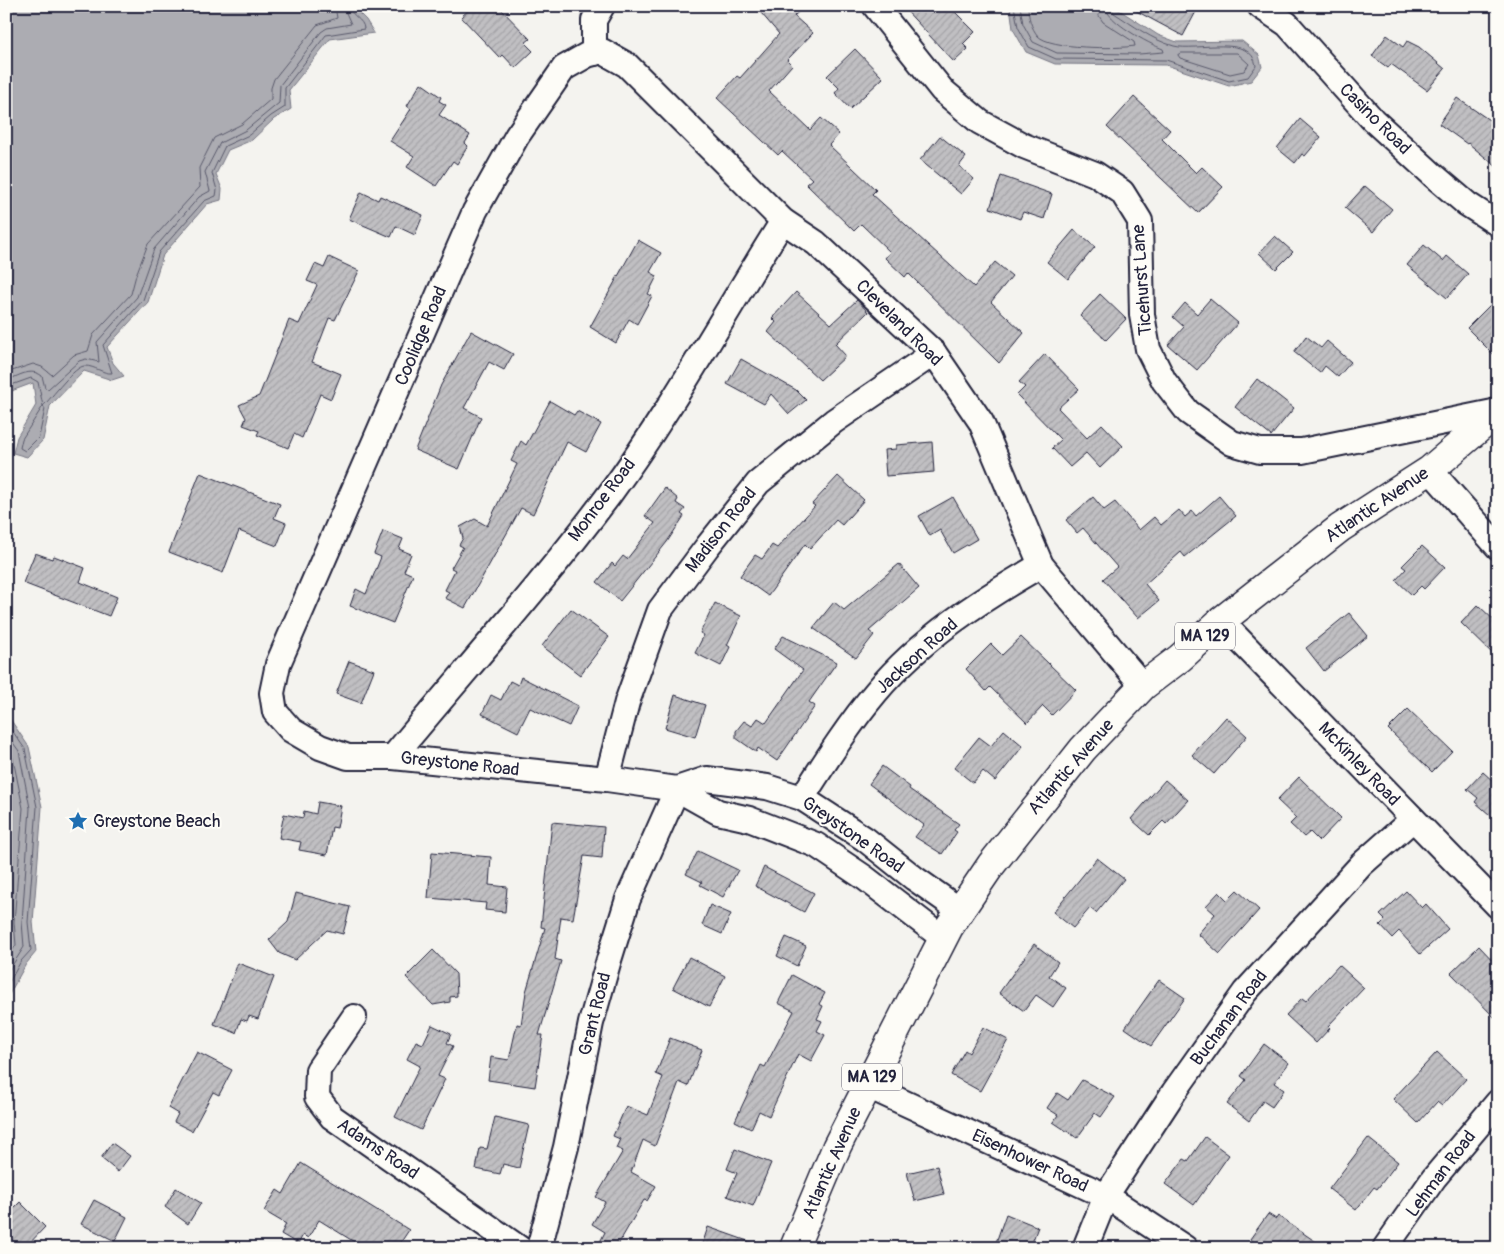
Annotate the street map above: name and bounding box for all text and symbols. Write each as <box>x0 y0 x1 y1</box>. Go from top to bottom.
street label: Casino Road <box>1334 78 1416 160</box>
street label: Ticehurst Lane <box>1127 224 1157 336</box>
street label: Cleveland Road <box>851 275 947 371</box>
street label: Coolidge Road <box>390 283 452 389</box>
street label: Monroe Road <box>563 454 641 546</box>
street label: Atlantic Avenue <box>1321 462 1433 548</box>
street label: Madison Road <box>680 483 762 577</box>
street label: Jackson Road <box>871 613 963 699</box>
road number: MA 129 <box>1175 622 1235 650</box>
street label: Atlantic Avenue <box>1023 714 1119 820</box>
street label: McKinley Road <box>1313 717 1405 811</box>
street label: Greystone Road <box>399 746 521 782</box>
street label: Greystone Road <box>797 791 909 879</box>
place icon: Greystone Beach <box>67 810 89 832</box>
place label: Greystone Beach <box>93 810 220 833</box>
street label: Buchanan Road <box>1185 966 1273 1070</box>
street label: Grant Road <box>574 970 616 1058</box>
road number: MA 129 <box>842 1064 902 1090</box>
street label: Atlantic Avenue <box>797 1103 867 1222</box>
street label: Adams Road <box>333 1113 423 1185</box>
street label: Eisenhower Road <box>968 1124 1092 1198</box>
street label: Lehman Road <box>1401 1126 1481 1222</box>

